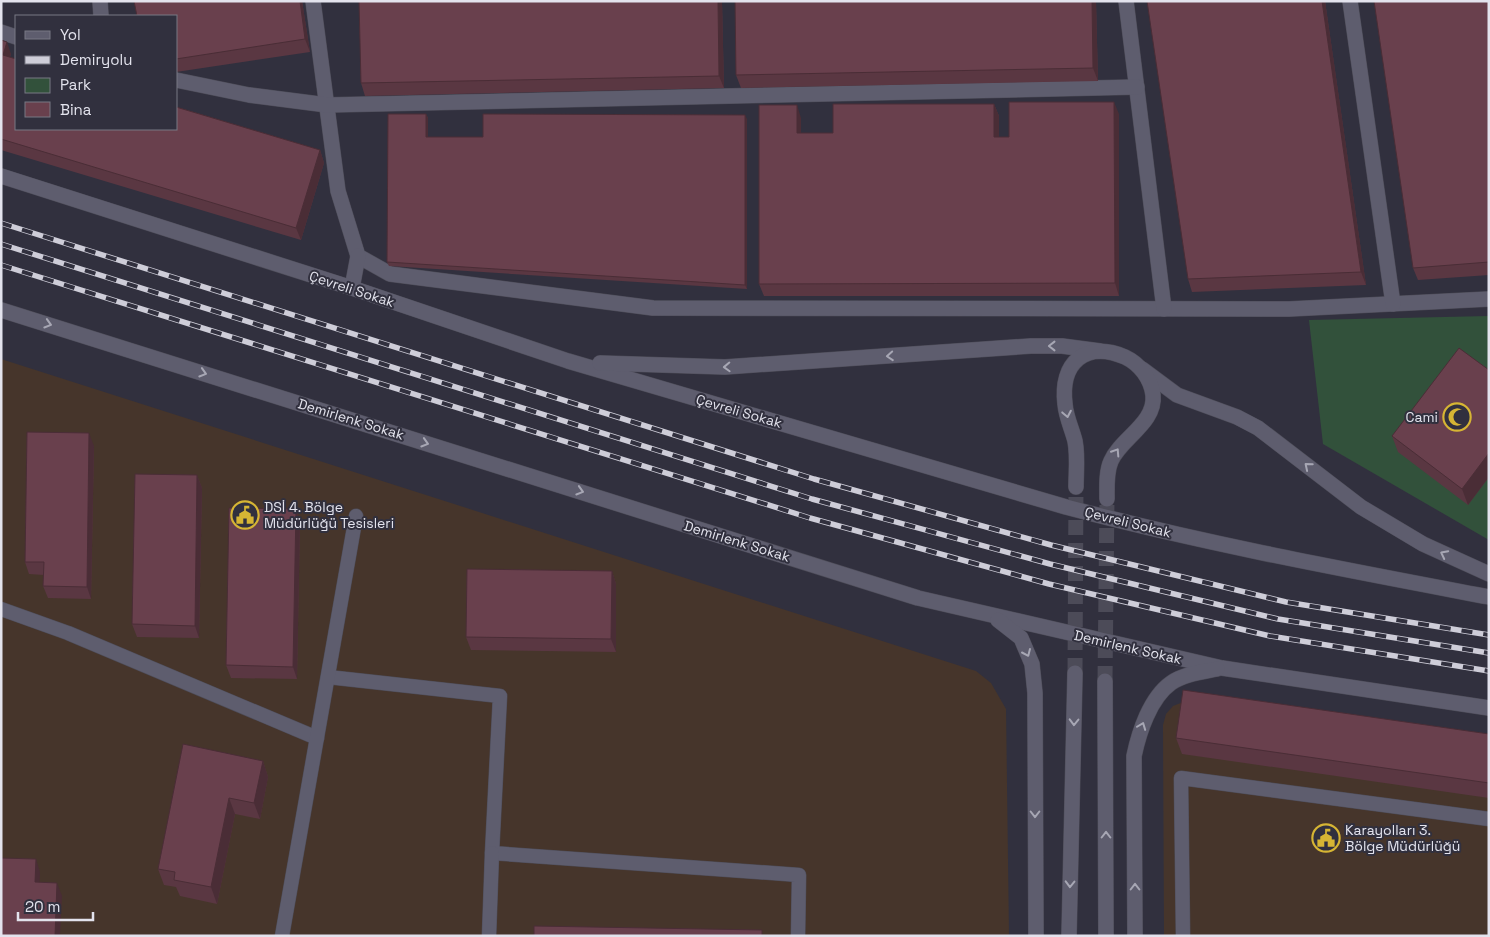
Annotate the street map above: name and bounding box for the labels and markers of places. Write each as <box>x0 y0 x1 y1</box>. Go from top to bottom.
mosque icon: Cami <box>1442 402 1472 432</box>
place label: Cami <box>1405 408 1438 426</box>
place label: DSİ 4. Bölge Müdürlüğü Tesisleri <box>264 498 394 532</box>
public building icon: DSİ 4. Bölge Müdürlüğü Tesisleri <box>230 500 260 530</box>
place label: Karayolları 3. Bölge Müdürlüğü <box>1345 821 1460 855</box>
public building icon: Karayolları 3. Bölge Müdürlüğü <box>1311 823 1341 853</box>

